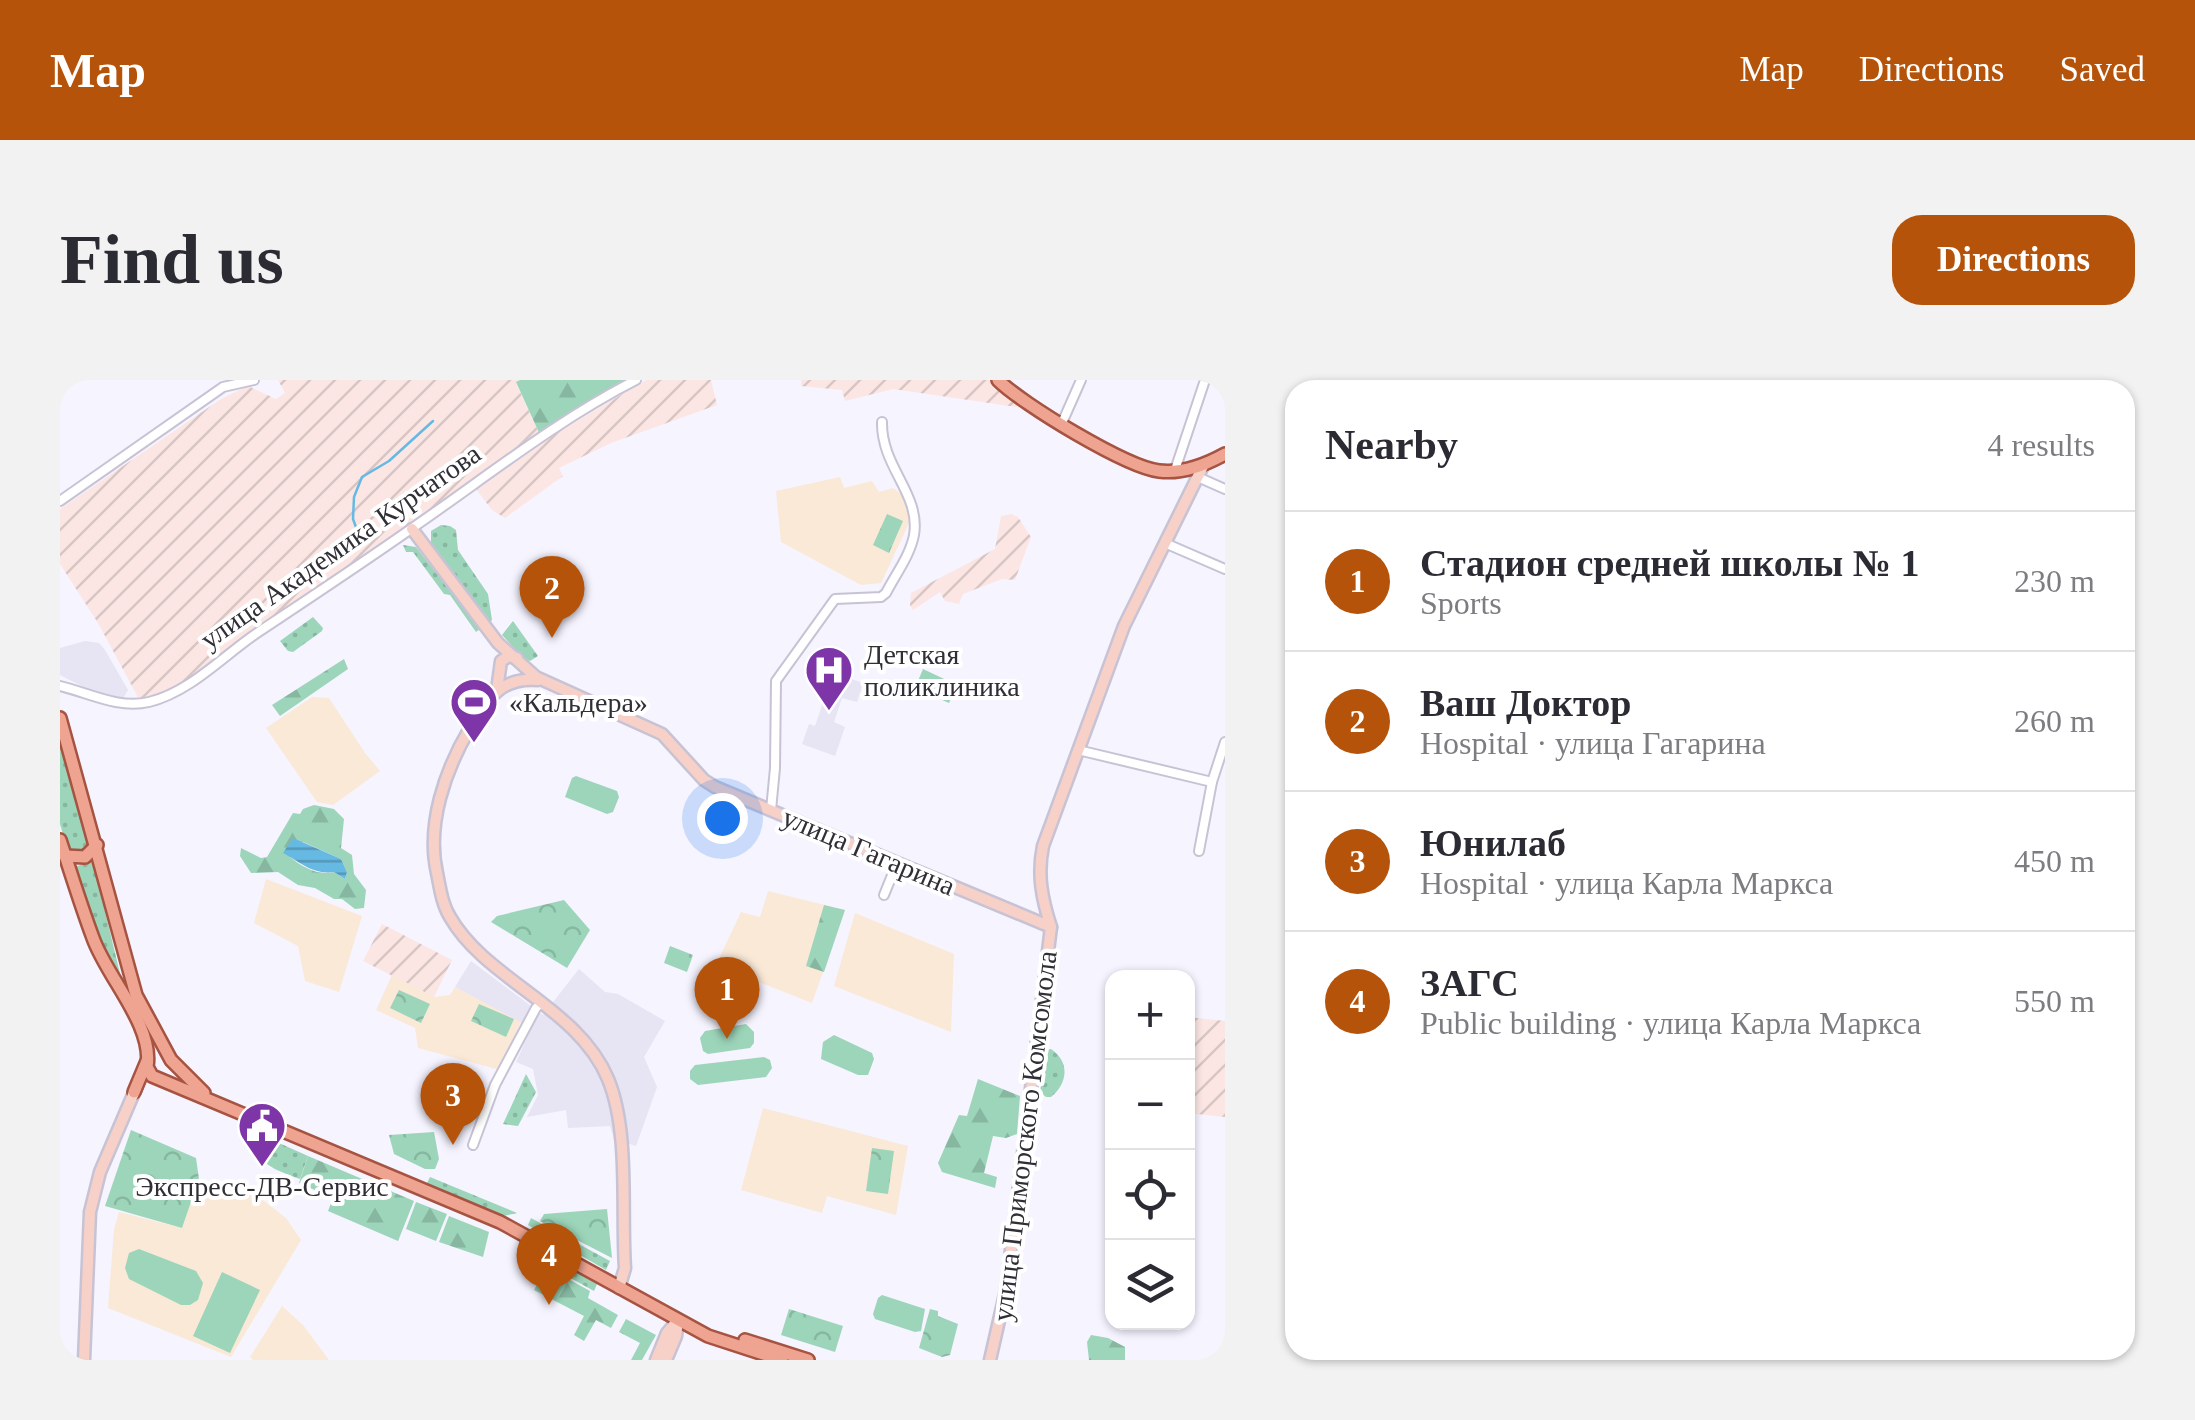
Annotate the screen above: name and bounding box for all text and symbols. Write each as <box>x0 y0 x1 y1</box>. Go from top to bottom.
text: Map <box>50 44 146 97</box>
text: Map <box>1740 50 1804 89</box>
text: Directions <box>1859 50 2004 89</box>
text: Saved <box>2059 50 2145 89</box>
button: Directions <box>1892 215 2135 305</box>
text: Find us <box>60 221 284 298</box>
text: Nearby <box>1325 422 1458 468</box>
text: 4 results <box>1987 427 2095 463</box>
street label: улица Академика Курчатова <box>194 437 487 655</box>
text: Стадион средней школы № 1 <box>1420 542 1919 584</box>
pin: 2 <box>520 556 584 638</box>
text: 1 <box>1350 563 1366 599</box>
text: 230 m <box>2014 563 2095 599</box>
text: Sports <box>1420 585 1502 621</box>
place label: Детская поликлиника <box>864 639 1020 702</box>
hospital icon: Детская поликлиника <box>803 644 855 712</box>
sports icon: «Кальдера» <box>448 676 500 744</box>
text: Ваш Доктор <box>1420 682 1631 724</box>
place label: «Кальдера» <box>509 687 648 718</box>
text: 2 <box>1350 703 1366 739</box>
text: 260 m <box>2014 703 2095 739</box>
text: Hospital · улица Гагарина <box>1420 725 1766 761</box>
your location <box>697 793 748 844</box>
street label: улица Гагарина <box>778 801 960 902</box>
text: Юнилаб <box>1420 822 1566 864</box>
text: 3 <box>1350 843 1366 879</box>
text: 450 m <box>2014 843 2095 879</box>
text: Hospital · улица Карла Маркса <box>1420 865 1833 901</box>
street label: улица Приморского Комсомола <box>986 948 1063 1323</box>
pin: 1 <box>694 956 760 1039</box>
text: ЗАГС <box>1420 962 1519 1004</box>
map controls <box>1105 970 1195 1330</box>
button: + <box>1105 970 1195 1060</box>
text: 4 <box>1350 983 1366 1019</box>
text: 550 m <box>2014 983 2095 1019</box>
text: Public building · улица Карла Маркса <box>1420 1005 1921 1041</box>
button: − <box>1105 1060 1195 1150</box>
pin: 3 <box>420 1062 486 1145</box>
public building icon: Экспресс-ДВ-Сервис <box>236 1100 288 1168</box>
button: locate <box>1105 1150 1195 1240</box>
place label: Экспресс-ДВ-Сервис <box>135 1171 389 1202</box>
pin: 4 <box>516 1222 582 1305</box>
button: layers <box>1105 1240 1195 1330</box>

